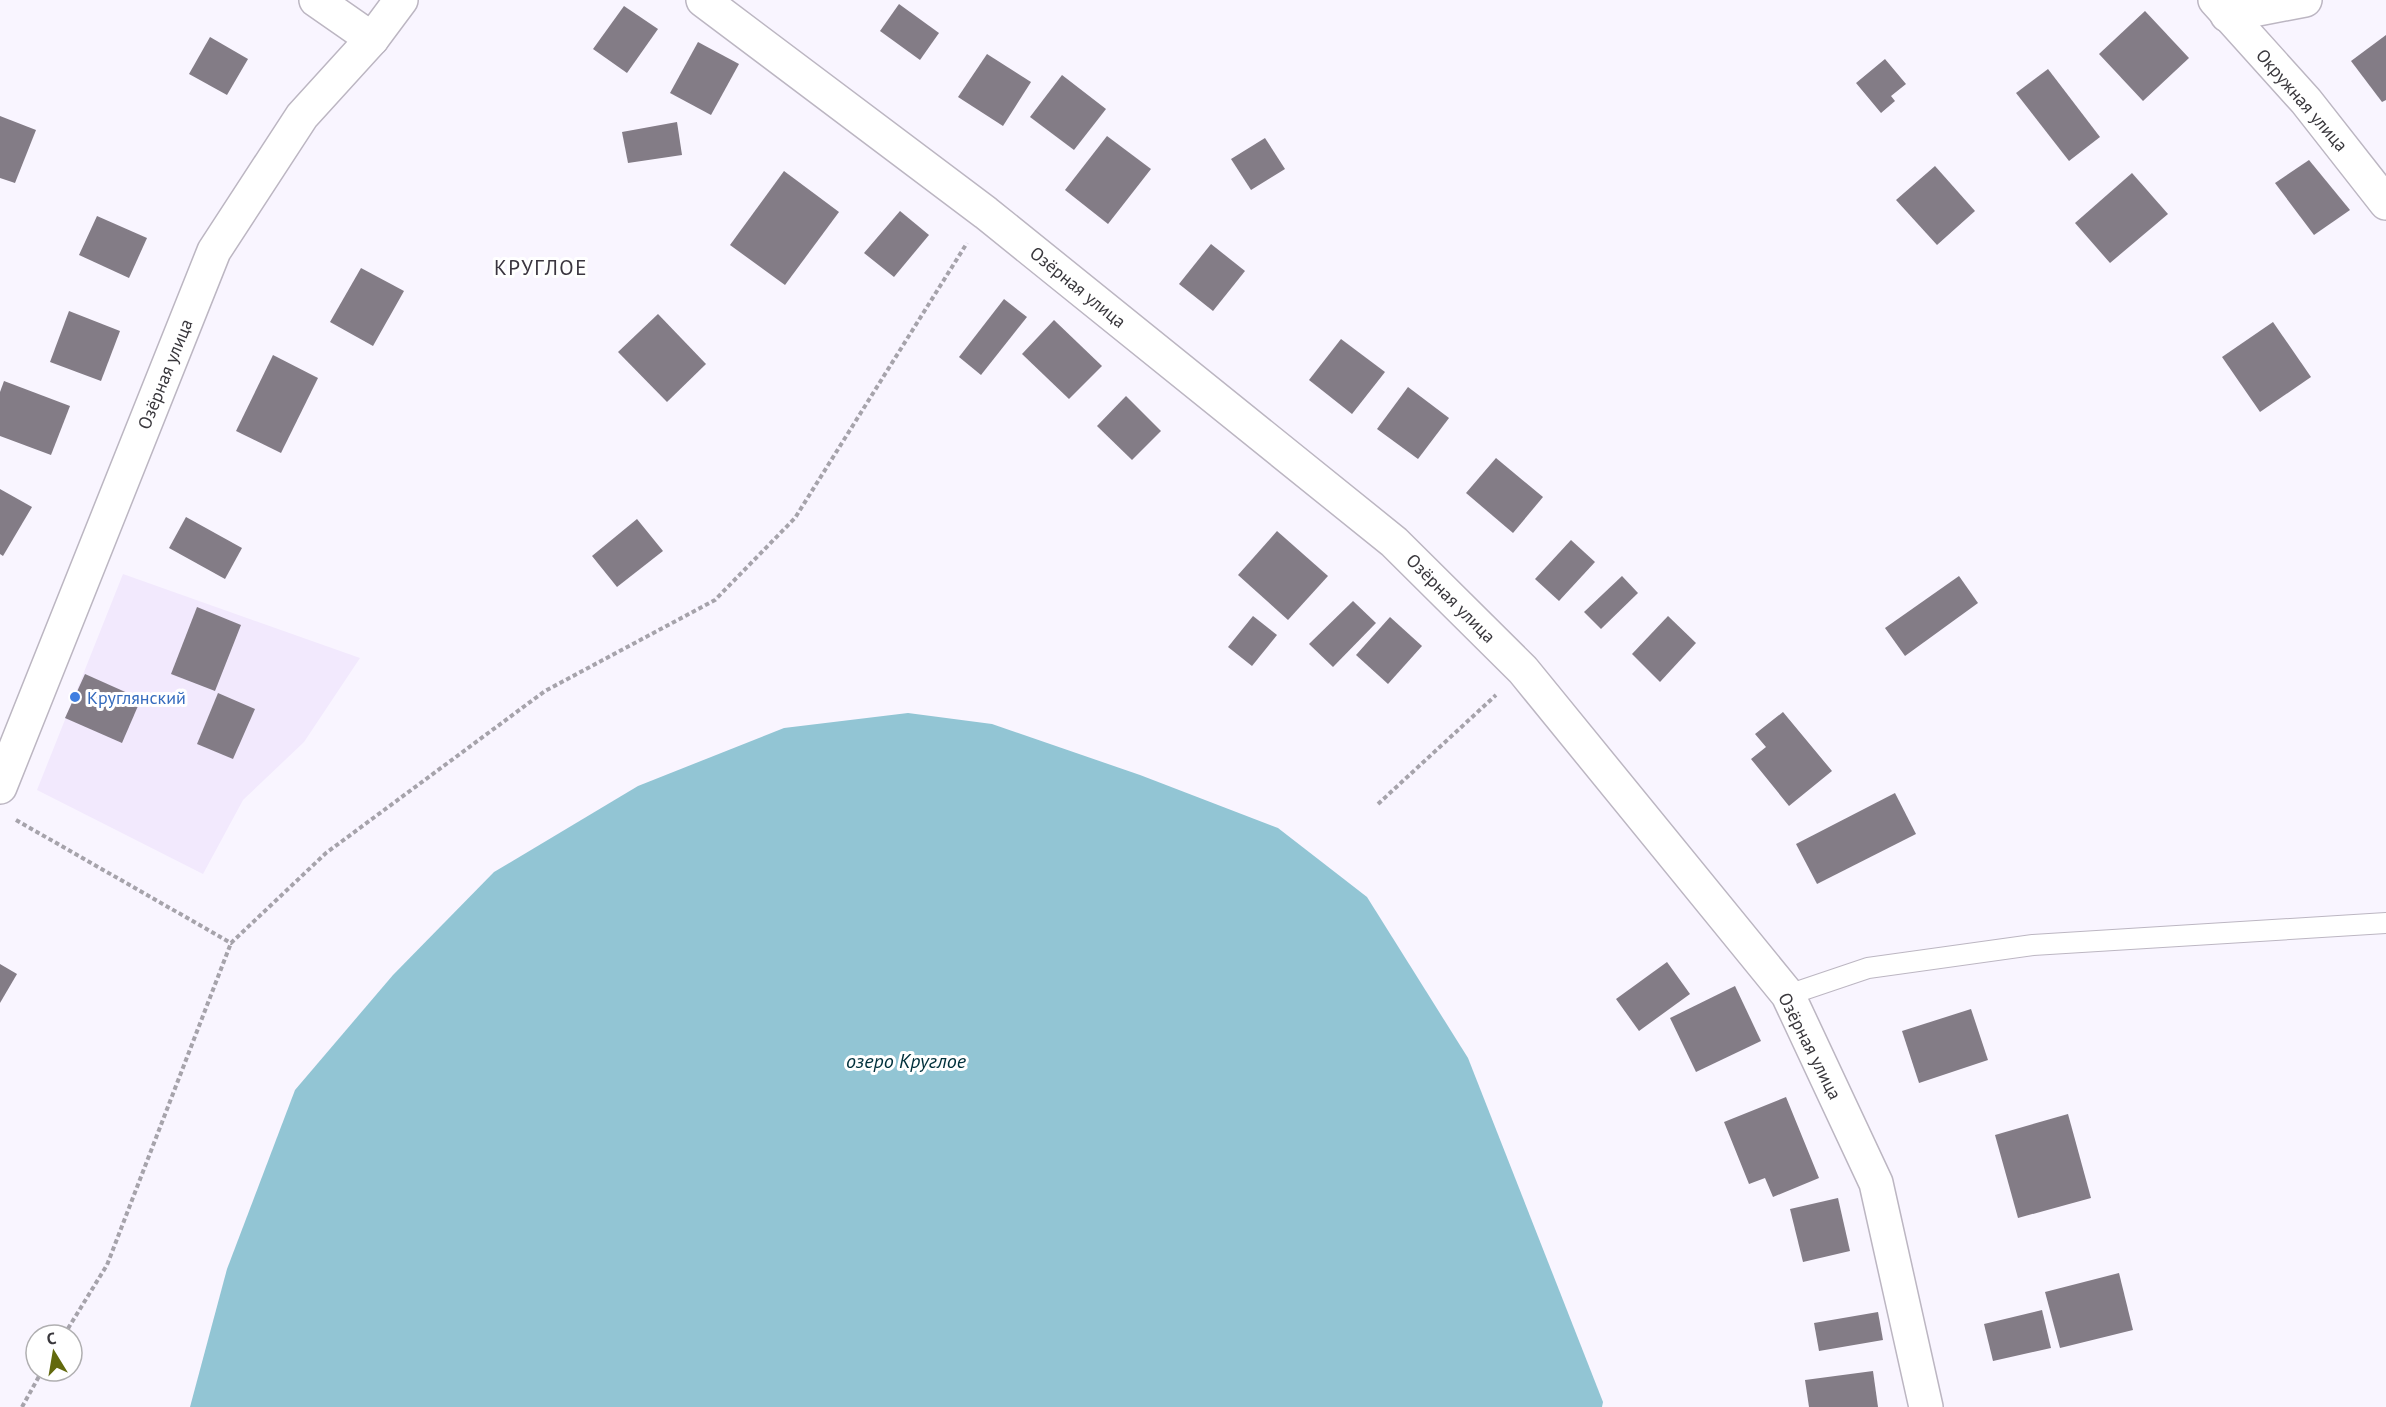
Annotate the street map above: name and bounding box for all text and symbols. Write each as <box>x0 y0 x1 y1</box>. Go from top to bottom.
street label: Окружная улица <box>2251 44 2353 156</box>
street label: Озёрная улица <box>1025 241 1131 333</box>
district label: КРУГЛОЕ <box>494 254 588 281</box>
street label: Озёрная улица <box>132 315 198 433</box>
street label: Озёрная улица <box>1402 549 1500 647</box>
place label: Круглянский <box>87 686 186 709</box>
marker: Круглянский <box>68 690 82 704</box>
street label: Озёрная улица <box>1773 989 1847 1103</box>
water label: озеро Круглое <box>846 1048 967 1074</box>
north arrow <box>24 1323 84 1383</box>
text: С <box>45 1328 57 1349</box>

